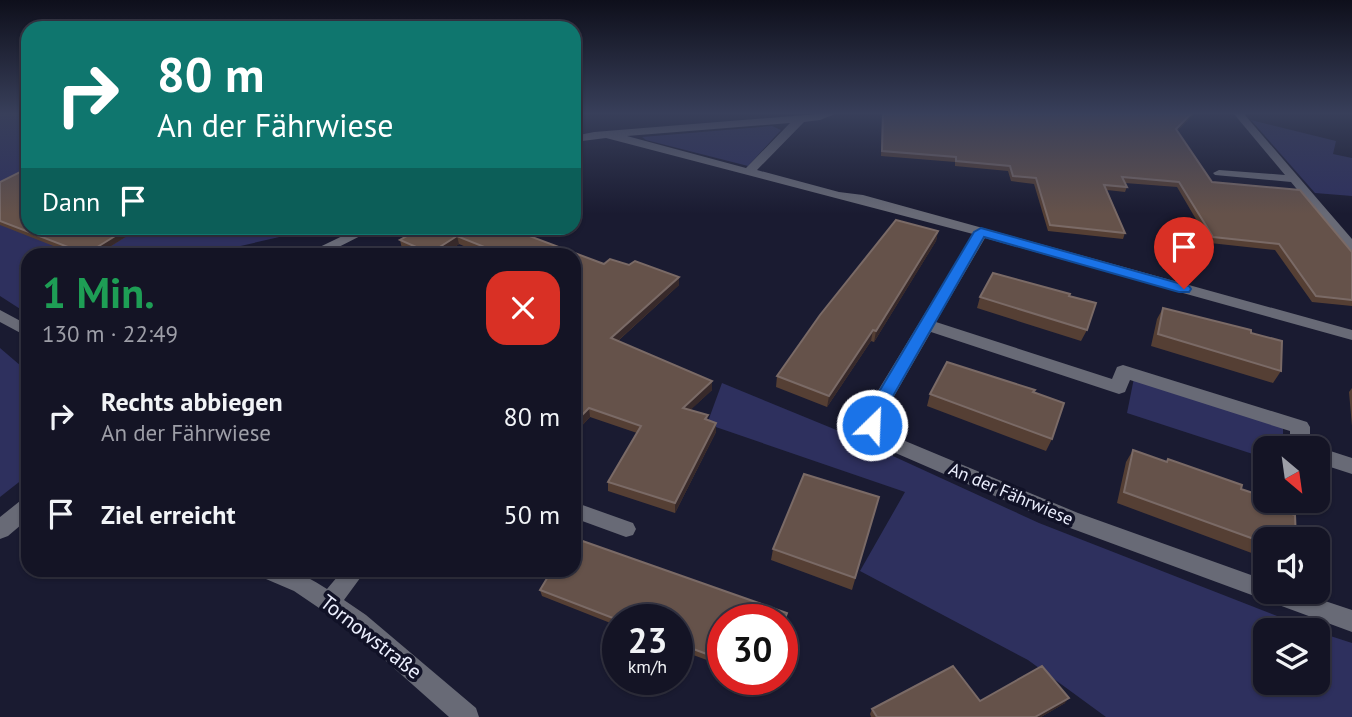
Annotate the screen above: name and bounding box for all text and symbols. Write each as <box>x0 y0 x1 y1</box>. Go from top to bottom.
text: 80 m <box>157 42 264 106</box>
icon: right <box>42 49 133 140</box>
text: An der Fährwiese <box>157 104 394 146</box>
icon: arrive <box>114 182 152 220</box>
text: Dann <box>42 185 100 218</box>
pin <box>1154 217 1214 289</box>
icon: arrive <box>1165 228 1203 266</box>
text: 1 Min. <box>42 265 155 320</box>
button: close <box>486 271 560 345</box>
text: 130 m · 22:49 <box>42 319 178 348</box>
text: Rechts abbiegen <box>101 385 283 418</box>
position arrow <box>835 388 909 462</box>
icon: right <box>42 397 80 435</box>
text: 80 m <box>504 400 560 433</box>
text: An der Fährwiese <box>101 418 271 447</box>
north arrow <box>1253 436 1330 513</box>
map controls <box>1253 436 1330 695</box>
street label: An der Fährwiese <box>945 457 1077 530</box>
icon: arrive <box>42 495 80 533</box>
text: Ziel erreicht <box>101 498 236 531</box>
text: 50 m <box>504 498 560 531</box>
button: sound <box>1253 527 1330 604</box>
street label: Tornowstraße <box>315 588 428 685</box>
speed limit sign: 30 <box>707 604 798 695</box>
text: 23 <box>628 617 667 663</box>
button: layers <box>1253 618 1330 695</box>
text: km/h <box>628 655 667 678</box>

